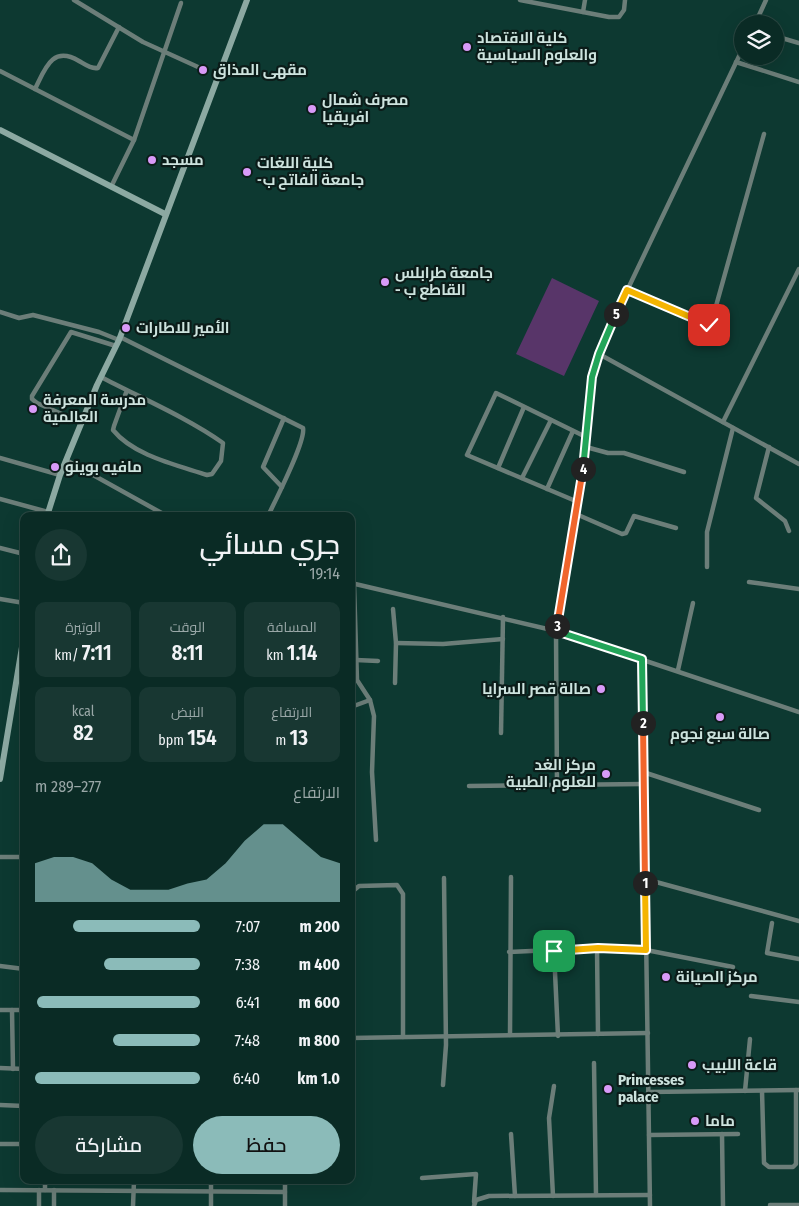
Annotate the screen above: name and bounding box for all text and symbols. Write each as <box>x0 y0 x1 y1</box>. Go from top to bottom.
map controls <box>734 15 784 65</box>
button: layers <box>734 15 784 65</box>
place label: كلية الاقتصاد والعلوم السياسية <box>477 29 597 65</box>
marker: كلية الاقتصاد والعلوم السياسية <box>461 41 473 53</box>
place label: مقهى المذاق <box>213 61 307 79</box>
marker: مقهى المذاق <box>197 64 209 76</box>
place label: مصرف شمال افريقيا <box>322 91 408 126</box>
marker: مصرف شمال افريقيا <box>306 103 318 115</box>
place label: مسجد <box>162 151 204 169</box>
marker: مسجد <box>146 154 158 166</box>
place label: كلية اللغات -جامعة الفاتح ب <box>257 154 364 190</box>
marker: كلية اللغات -جامعة الفاتح ب <box>241 166 253 178</box>
place label: جامعة طرابلس - القاطع ب <box>395 264 493 300</box>
marker: جامعة طرابلس - القاطع ب <box>379 276 391 288</box>
pin: 5 <box>604 302 628 326</box>
pin <box>688 304 730 346</box>
text: 5 <box>613 306 620 323</box>
icon: check <box>695 311 723 339</box>
place label: الأمير للاطارات <box>136 319 230 337</box>
marker: الأمير للاطارات <box>120 322 132 334</box>
place label: مدرسة المعرفة العالمية <box>43 391 146 426</box>
marker: مدرسة المعرفة العالمية <box>27 403 39 415</box>
pin: 4 <box>570 456 596 482</box>
place label: مافيه بوينو <box>65 458 142 476</box>
marker: مافيه بوينو <box>49 461 61 473</box>
text: 4 <box>580 461 587 478</box>
text: جري مسائي <box>199 528 340 561</box>
button: share <box>35 529 87 581</box>
text: 19:14 <box>309 564 340 583</box>
pin: 3 <box>544 614 570 638</box>
text: 3 <box>554 618 561 635</box>
text: الوتيرة <box>65 619 101 636</box>
text: الوقت <box>170 619 205 636</box>
text: المسافة <box>267 619 317 636</box>
text: 7:11 <box>82 640 112 666</box>
text: 8:11 <box>171 640 204 666</box>
text: 1.14 <box>287 640 318 666</box>
text: /km <box>55 647 82 664</box>
text: km <box>266 647 287 664</box>
place label: صالة قصر السرايا <box>482 680 591 698</box>
marker: صالة قصر السرايا <box>595 683 607 695</box>
text: kcal <box>72 703 95 720</box>
text: النبض <box>171 704 204 721</box>
text: الارتفاع <box>271 704 312 721</box>
pin: 2 <box>630 710 656 736</box>
marker: صالة سبع نجوم <box>714 711 726 723</box>
text: 2 <box>640 715 647 732</box>
text: 82 <box>73 720 93 746</box>
text: 154 <box>187 725 217 751</box>
text: 13 <box>290 725 308 751</box>
place label: صالة سبع نجوم <box>670 725 770 744</box>
text: bpm <box>158 732 187 749</box>
text: m <box>276 732 290 749</box>
place label: مركز الغد للعلوم الطبية <box>506 756 596 792</box>
marker: مركز الغد للعلوم الطبية <box>600 768 612 780</box>
text: 277–289 m <box>35 777 101 796</box>
text: الارتفاع <box>293 783 340 802</box>
pin: 1 <box>632 870 658 896</box>
text: 1 <box>643 875 648 892</box>
text: 7:07 <box>236 917 260 936</box>
text: 200 m <box>300 917 340 936</box>
pin <box>533 930 575 972</box>
icon: arrive <box>540 937 568 965</box>
text: 7:38 <box>235 955 260 974</box>
text: 400 m <box>299 955 340 974</box>
place label: مركز الصيانة <box>676 968 758 986</box>
marker: مركز الصيانة <box>660 971 672 983</box>
text: 6:41 <box>236 993 260 1012</box>
text: 600 m <box>299 993 340 1012</box>
text: 7:48 <box>234 1031 260 1050</box>
text: 800 m <box>299 1031 340 1050</box>
place label: قاعة اللبيب <box>702 1056 777 1074</box>
marker: قاعة اللبيب <box>686 1059 698 1071</box>
text: 6:40 <box>233 1069 260 1088</box>
text: 1.0 km <box>297 1069 340 1088</box>
place label: Princesses palace <box>618 1071 685 1106</box>
marker: Princesses palace <box>602 1083 614 1095</box>
place label: ماما <box>705 1112 735 1130</box>
marker: ماما <box>689 1115 701 1127</box>
button: مشاركة <box>35 1116 183 1174</box>
button: حفظ <box>193 1116 340 1174</box>

